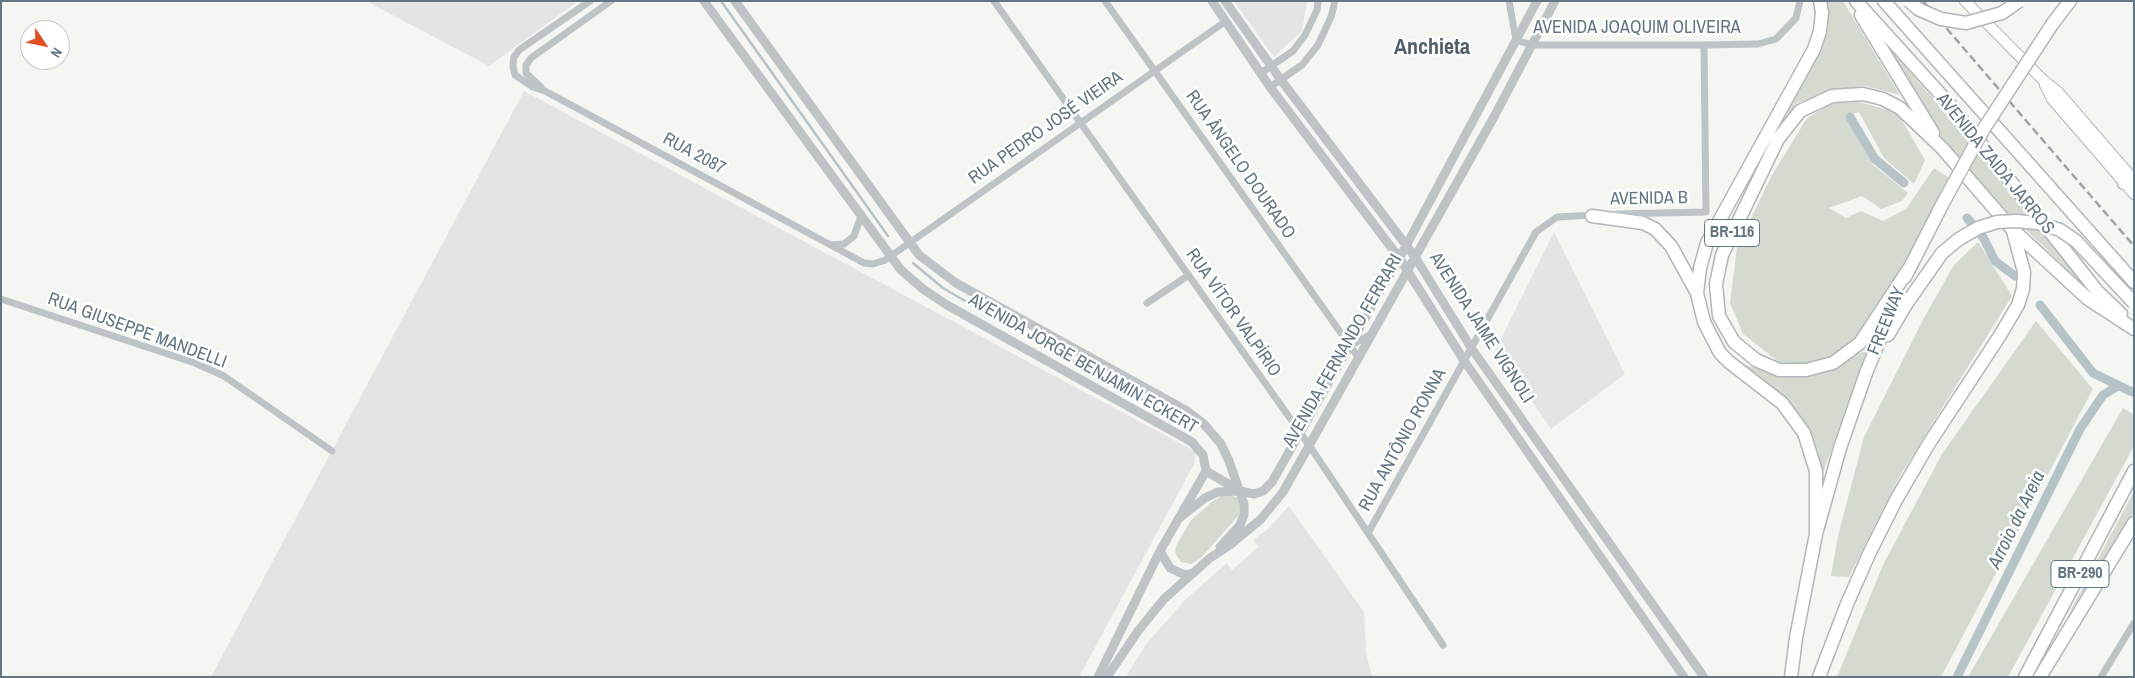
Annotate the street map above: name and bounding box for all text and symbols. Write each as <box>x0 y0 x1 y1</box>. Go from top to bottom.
street label: AVENIDA JOAQUIM OLIVEIRA <box>1533 17 1741 39</box>
north arrow <box>20 20 70 70</box>
district label: Anchieta <box>1394 35 1470 61</box>
text: N <box>47 44 66 61</box>
street label: RUA PEDRO JOSÉ VIEIRA <box>965 67 1127 189</box>
street label: RUA ÂNGELO DOURADO <box>1181 87 1299 243</box>
street label: AVENIDA ZAIDA JARROS <box>1931 89 2059 239</box>
street label: RUA 2087 <box>659 128 729 180</box>
street label: AVENIDA B <box>1610 188 1688 210</box>
road number: BR-116 <box>1704 220 1760 247</box>
street label: RUA VÍTOR VALPÍRIO <box>1181 245 1285 381</box>
street label: AVENIDA JAIME VIGNOLI <box>1424 249 1538 407</box>
street label: AVENIDA FERNANDO FERRARI <box>1279 251 1407 451</box>
street label: FREEWAY <box>1864 284 1910 358</box>
street label: RUA GIUSEPPE MANDELLI <box>45 289 229 373</box>
street label: AVENIDA JORGE BENJAMIN ECKERT <box>965 289 1201 439</box>
street label: RUA ANTÔNIO RONNA <box>1355 365 1451 515</box>
water label: Arroio da Areia <box>1984 468 2050 572</box>
road number: BR-290 <box>2051 560 2109 588</box>

